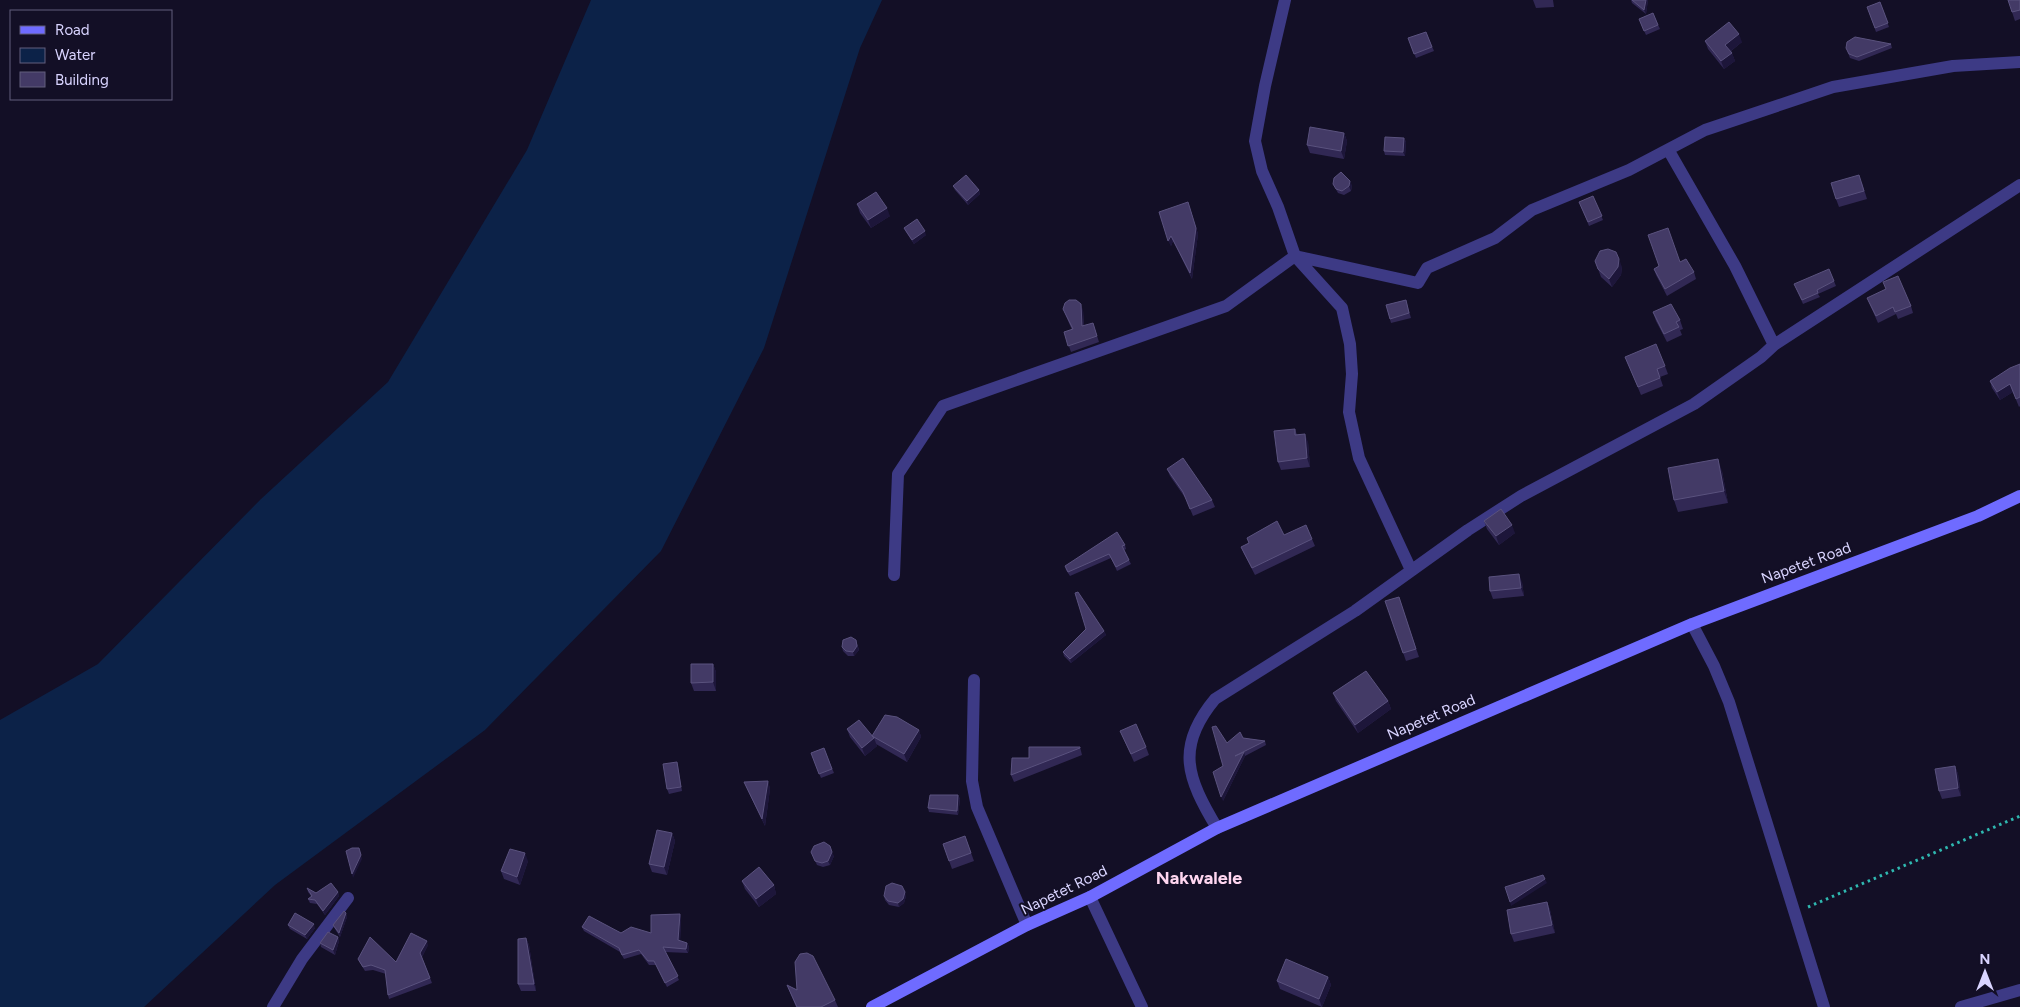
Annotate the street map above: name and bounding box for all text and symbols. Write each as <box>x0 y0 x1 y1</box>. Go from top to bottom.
legend <box>10 10 172 100</box>
text: Road <box>55 21 90 39</box>
text: Water <box>55 46 95 64</box>
text: Building <box>55 71 109 89</box>
street label: Napetet Road <box>1759 538 1853 588</box>
street label: Napetet Road <box>1384 690 1478 744</box>
street label: Napetet Road <box>1018 861 1110 919</box>
district label: Nakwalele <box>1156 867 1242 889</box>
north arrow <box>1960 947 2010 997</box>
text: N <box>1980 951 1990 968</box>

